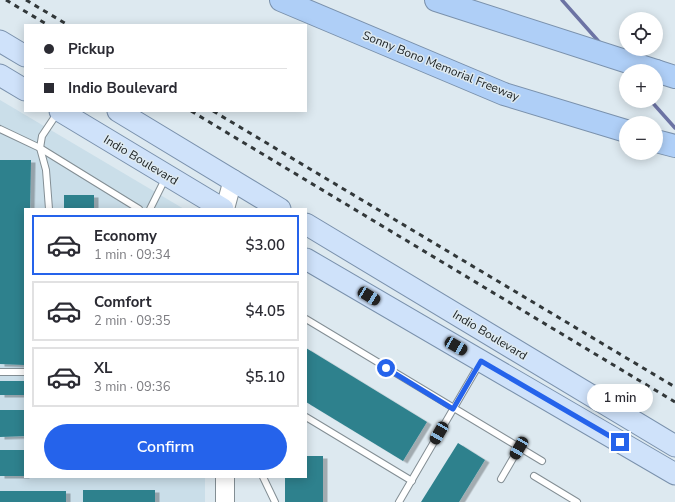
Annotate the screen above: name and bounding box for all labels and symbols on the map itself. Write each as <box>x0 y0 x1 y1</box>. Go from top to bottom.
street label: Sonny Bono Memorial Freeway <box>360 27 523 105</box>
street label: Indio Boulevard <box>101 131 181 189</box>
car <box>356 285 382 307</box>
street label: Indio Boulevard <box>450 306 530 364</box>
car <box>443 335 469 357</box>
route start <box>377 359 395 377</box>
callout: 1 min <box>587 384 653 412</box>
car <box>428 420 450 446</box>
route end <box>611 433 629 451</box>
car <box>508 435 530 461</box>

